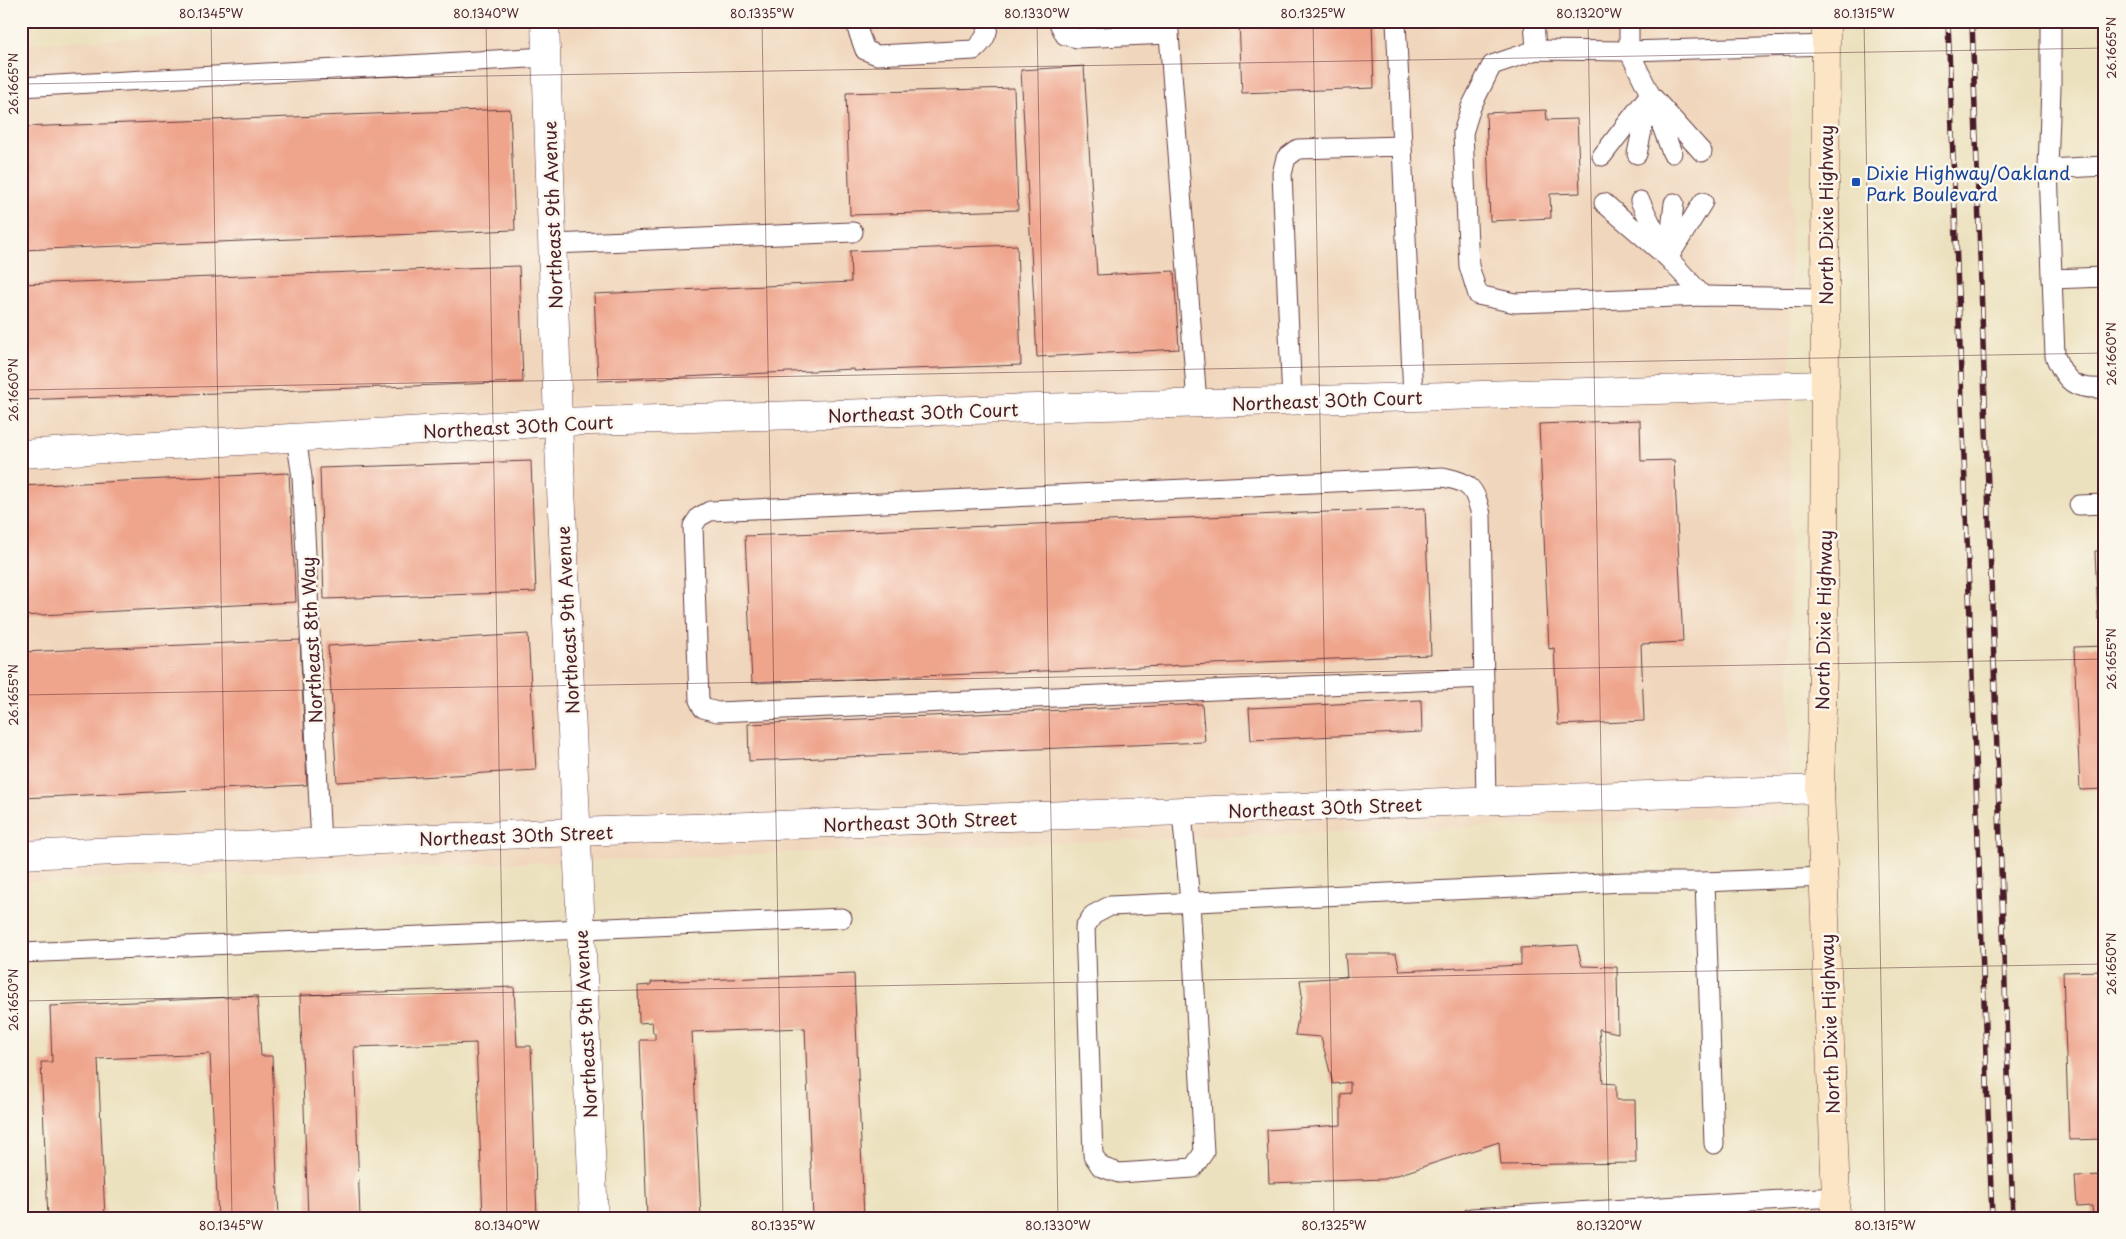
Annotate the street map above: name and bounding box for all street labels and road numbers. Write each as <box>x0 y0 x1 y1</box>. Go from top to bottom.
street label: Northeast 9th Avenue <box>535 120 569 310</box>
street label: North Dixie Highway <box>1812 125 1839 305</box>
street label: Northeast 30th Court <box>1231 383 1423 417</box>
street label: Northeast 30th Court <box>827 395 1019 429</box>
street label: Northeast 30th Court <box>422 408 614 444</box>
street label: Northeast 9th Avenue <box>549 525 585 715</box>
street label: North Dixie Highway <box>1808 530 1838 710</box>
street label: Northeast 8th Way <box>293 556 329 724</box>
street label: Northeast 30th Street <box>1227 790 1423 824</box>
street label: Northeast 30th Street <box>822 804 1018 838</box>
street label: Northeast 30th Street <box>418 818 614 852</box>
street label: Northeast 9th Avenue <box>567 929 603 1119</box>
street label: North Dixie Highway <box>1812 934 1846 1114</box>

